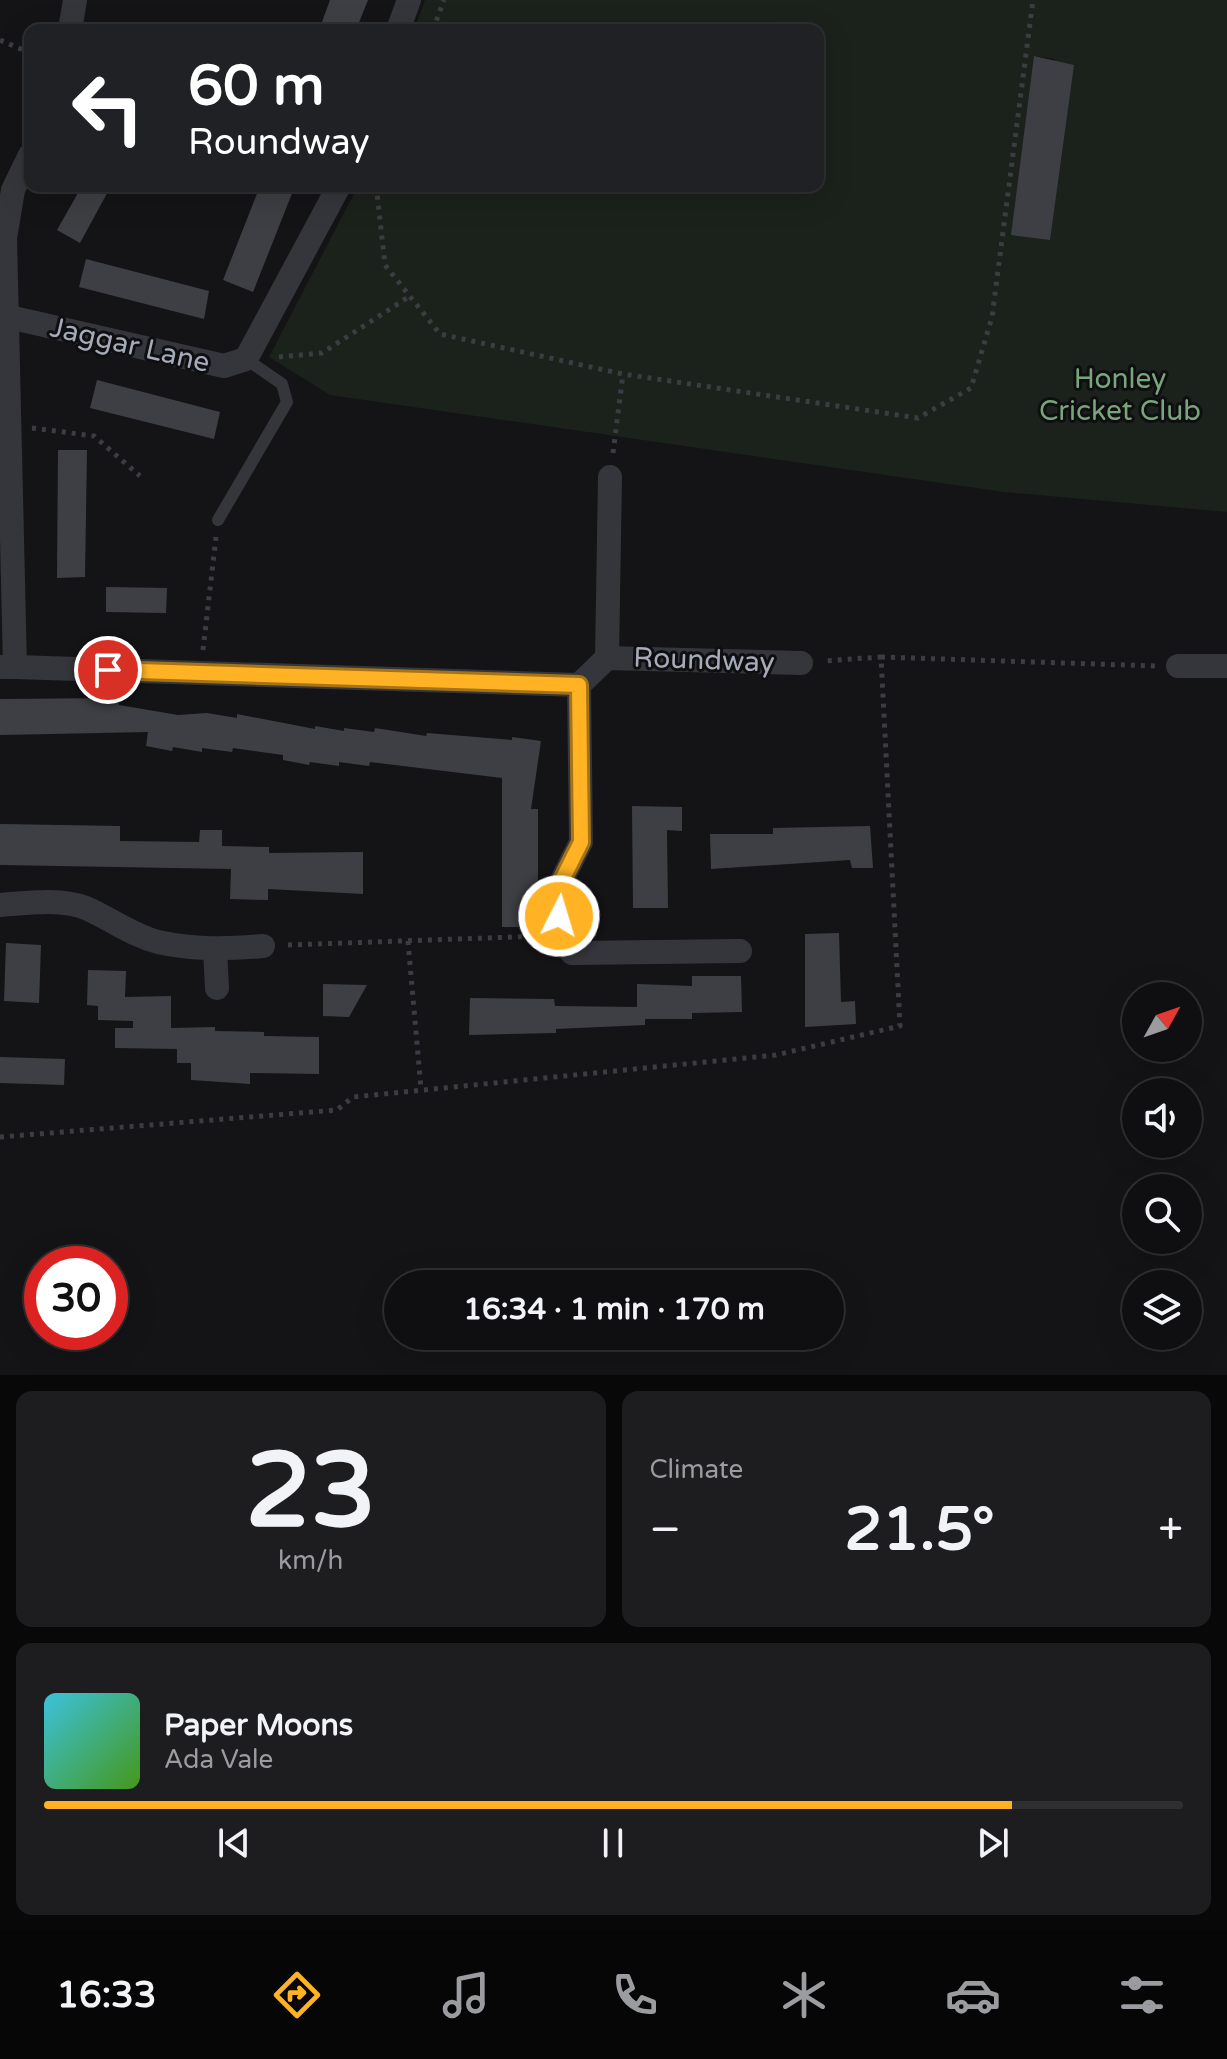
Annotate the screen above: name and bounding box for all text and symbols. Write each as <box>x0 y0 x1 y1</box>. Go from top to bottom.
text: 60 m <box>188 53 324 120</box>
icon: left <box>56 56 160 160</box>
text: Roundway <box>188 121 370 164</box>
street label: Jaggar Lane <box>47 310 213 380</box>
park label: Honley Cricket Club <box>1039 362 1201 428</box>
pin <box>74 636 142 704</box>
street label: Roundway <box>633 641 775 679</box>
icon: arrive <box>86 648 130 692</box>
position arrow <box>517 874 601 958</box>
north arrow <box>1122 982 1202 1062</box>
map controls <box>1122 982 1202 1350</box>
button: sound <box>1122 1078 1202 1158</box>
button: search <box>1122 1174 1202 1254</box>
speed limit sign: 30 <box>24 1246 128 1350</box>
button: layers <box>1122 1270 1202 1350</box>
text: 16:34 · 1 min · 170 m <box>463 1291 765 1328</box>
text: 23 <box>245 1430 376 1555</box>
text: Climate <box>650 1454 743 1485</box>
text: 21.5° <box>844 1494 995 1566</box>
text: − <box>650 1504 681 1557</box>
text: + <box>1158 1504 1183 1557</box>
text: km/h <box>278 1545 343 1576</box>
text: Paper Moons <box>164 1707 353 1744</box>
text: Ada Vale <box>164 1744 273 1775</box>
icon: previous <box>212 1821 256 1865</box>
icon: pause <box>591 1821 635 1865</box>
icon: next <box>971 1821 1015 1865</box>
icon: directions <box>269 1967 325 2023</box>
icon: music <box>438 1967 494 2023</box>
icon: phone <box>607 1967 663 2023</box>
icon: climate <box>776 1967 832 2023</box>
icon: car <box>945 1967 1001 2023</box>
icon: filters <box>1114 1967 1170 2023</box>
text: 16:33 <box>57 1974 156 2017</box>

